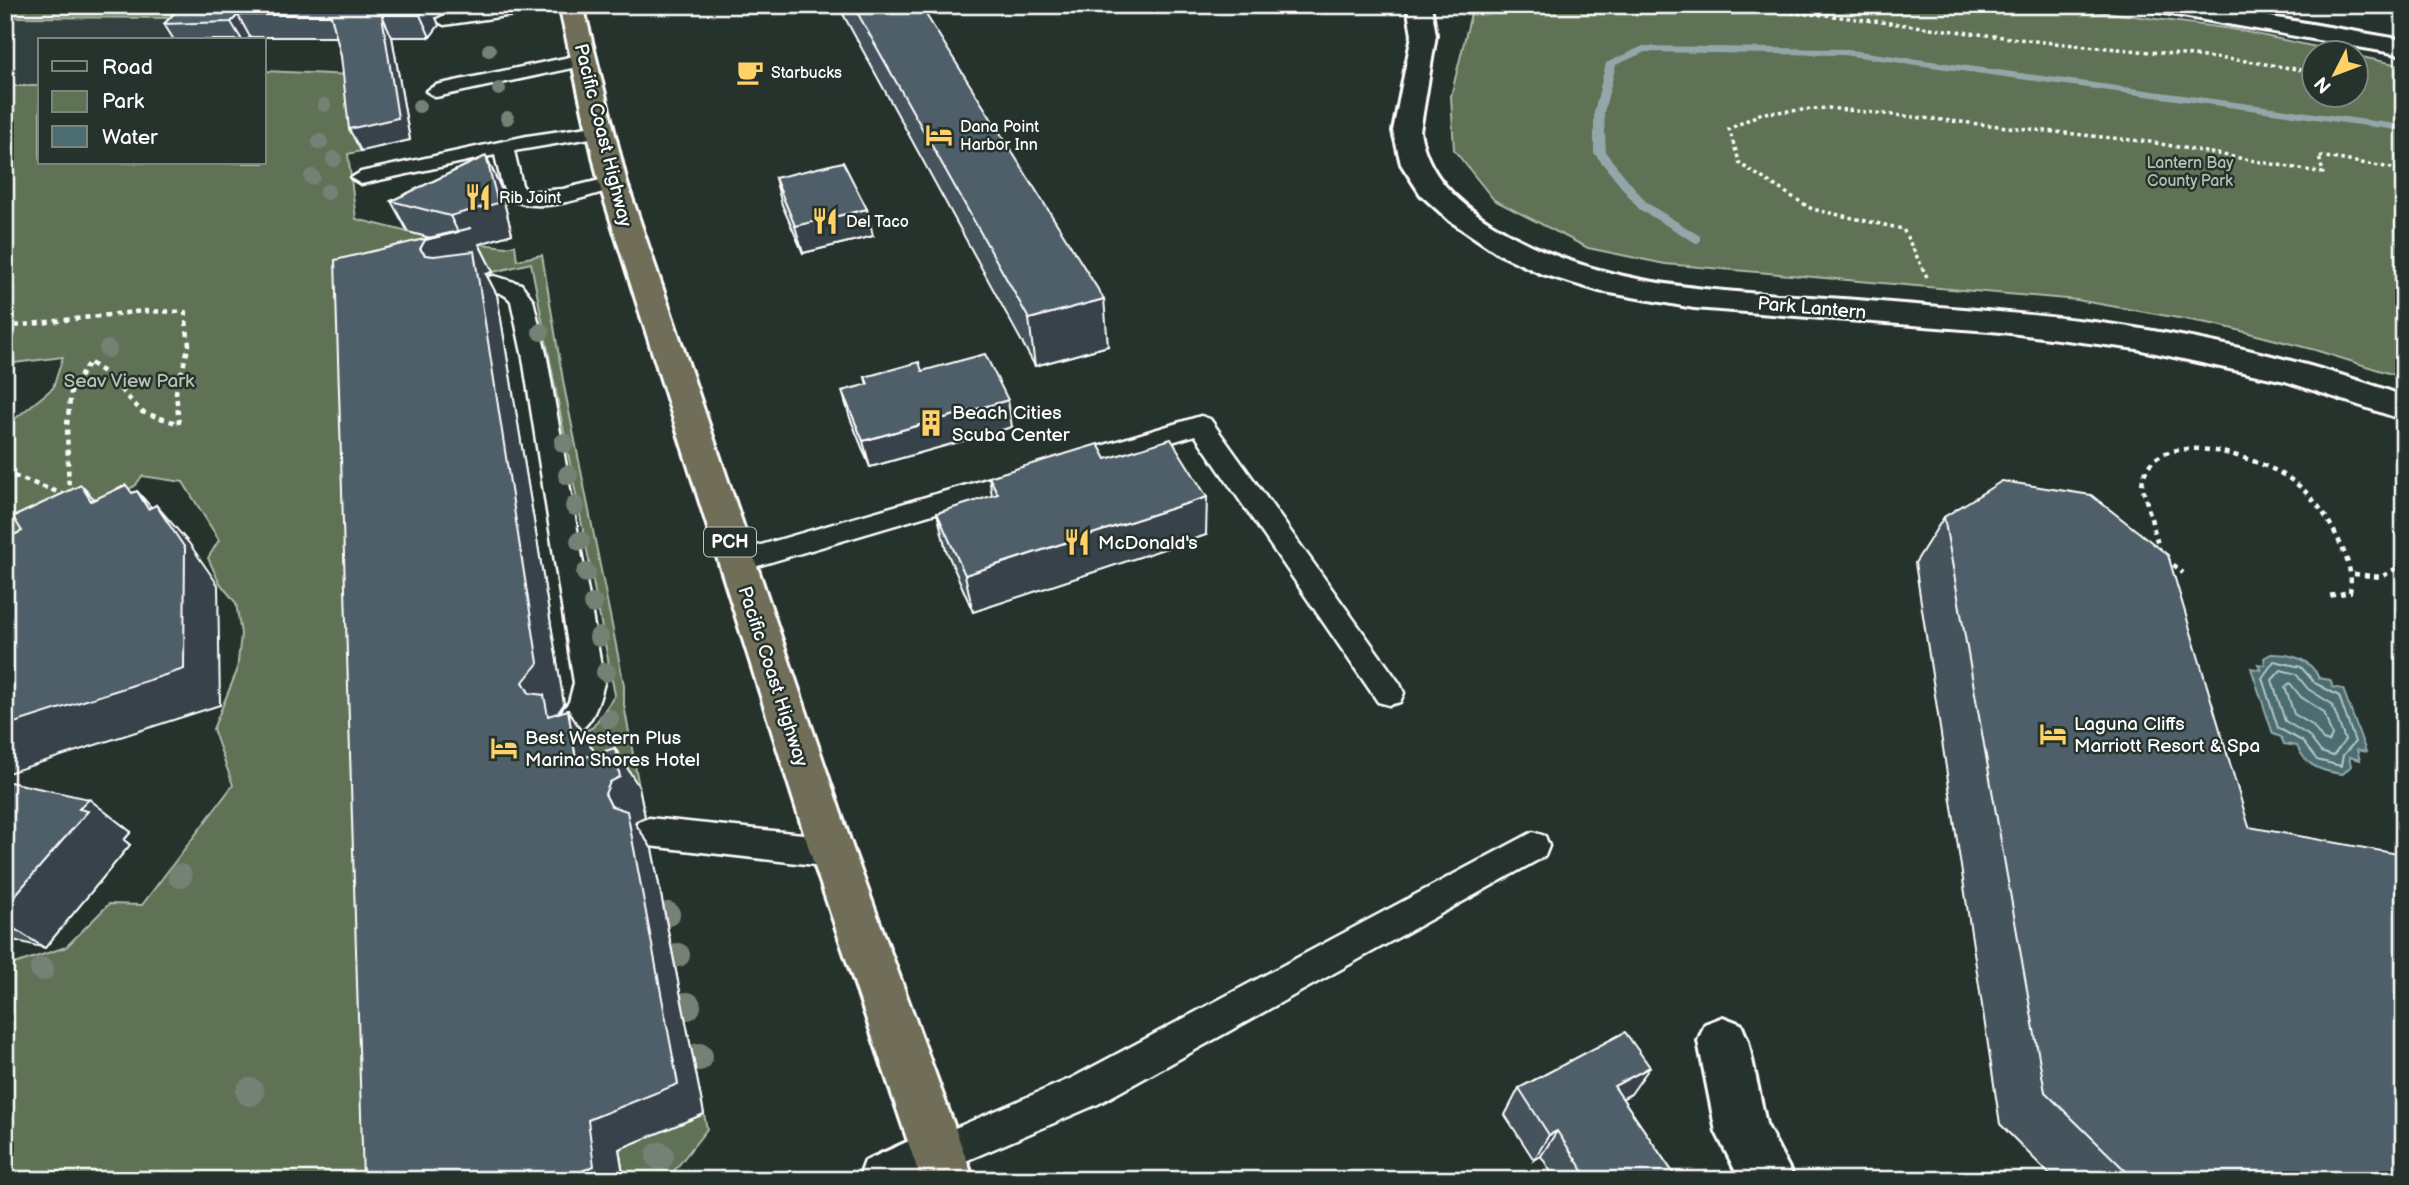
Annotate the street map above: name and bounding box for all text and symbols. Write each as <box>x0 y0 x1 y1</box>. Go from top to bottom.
legend <box>38 38 266 164</box>
north arrow <box>2300 38 2370 108</box>
street label: Pacific Coast Highway <box>569 41 637 230</box>
text: Road <box>102 55 153 80</box>
cafe icon: Starbucks <box>735 57 765 87</box>
place label: Starbucks <box>771 64 842 83</box>
text: N <box>2310 71 2337 97</box>
text: Park <box>102 89 145 114</box>
place label: Dana Point Harbor Inn <box>960 118 1039 155</box>
hotel icon: Dana Point Harbor Inn <box>924 120 954 150</box>
text: Water <box>102 125 158 150</box>
park label: Lantern Bay County Park <box>2146 154 2234 191</box>
restaurant icon: Rib Joint <box>463 182 493 212</box>
place label: Rib Joint <box>499 189 561 208</box>
restaurant icon: Del Taco <box>810 206 840 236</box>
place label: Del Taco <box>846 213 909 232</box>
street label: Park Lantern <box>1756 292 1867 325</box>
park label: Seav View Park <box>64 370 195 393</box>
place label: Beach Cities Scuba Center <box>952 402 1071 447</box>
building icon: Beach Cities Scuba Center <box>916 408 946 438</box>
restaurant icon: McDonald's <box>1062 527 1092 557</box>
road number: PCH <box>704 528 756 556</box>
place label: McDonald's <box>1098 532 1198 555</box>
street label: Pacific Coast Highway <box>733 584 813 770</box>
place label: Laguna Cliffs Marriott Resort & Spa <box>2074 713 2260 758</box>
hotel icon: Laguna Cliffs Marriott Resort & Spa <box>2038 719 2068 749</box>
place label: Best Western Plus Marina Shores Hotel <box>525 727 700 772</box>
hotel icon: Best Western Plus Marina Shores Hotel <box>489 733 519 763</box>

